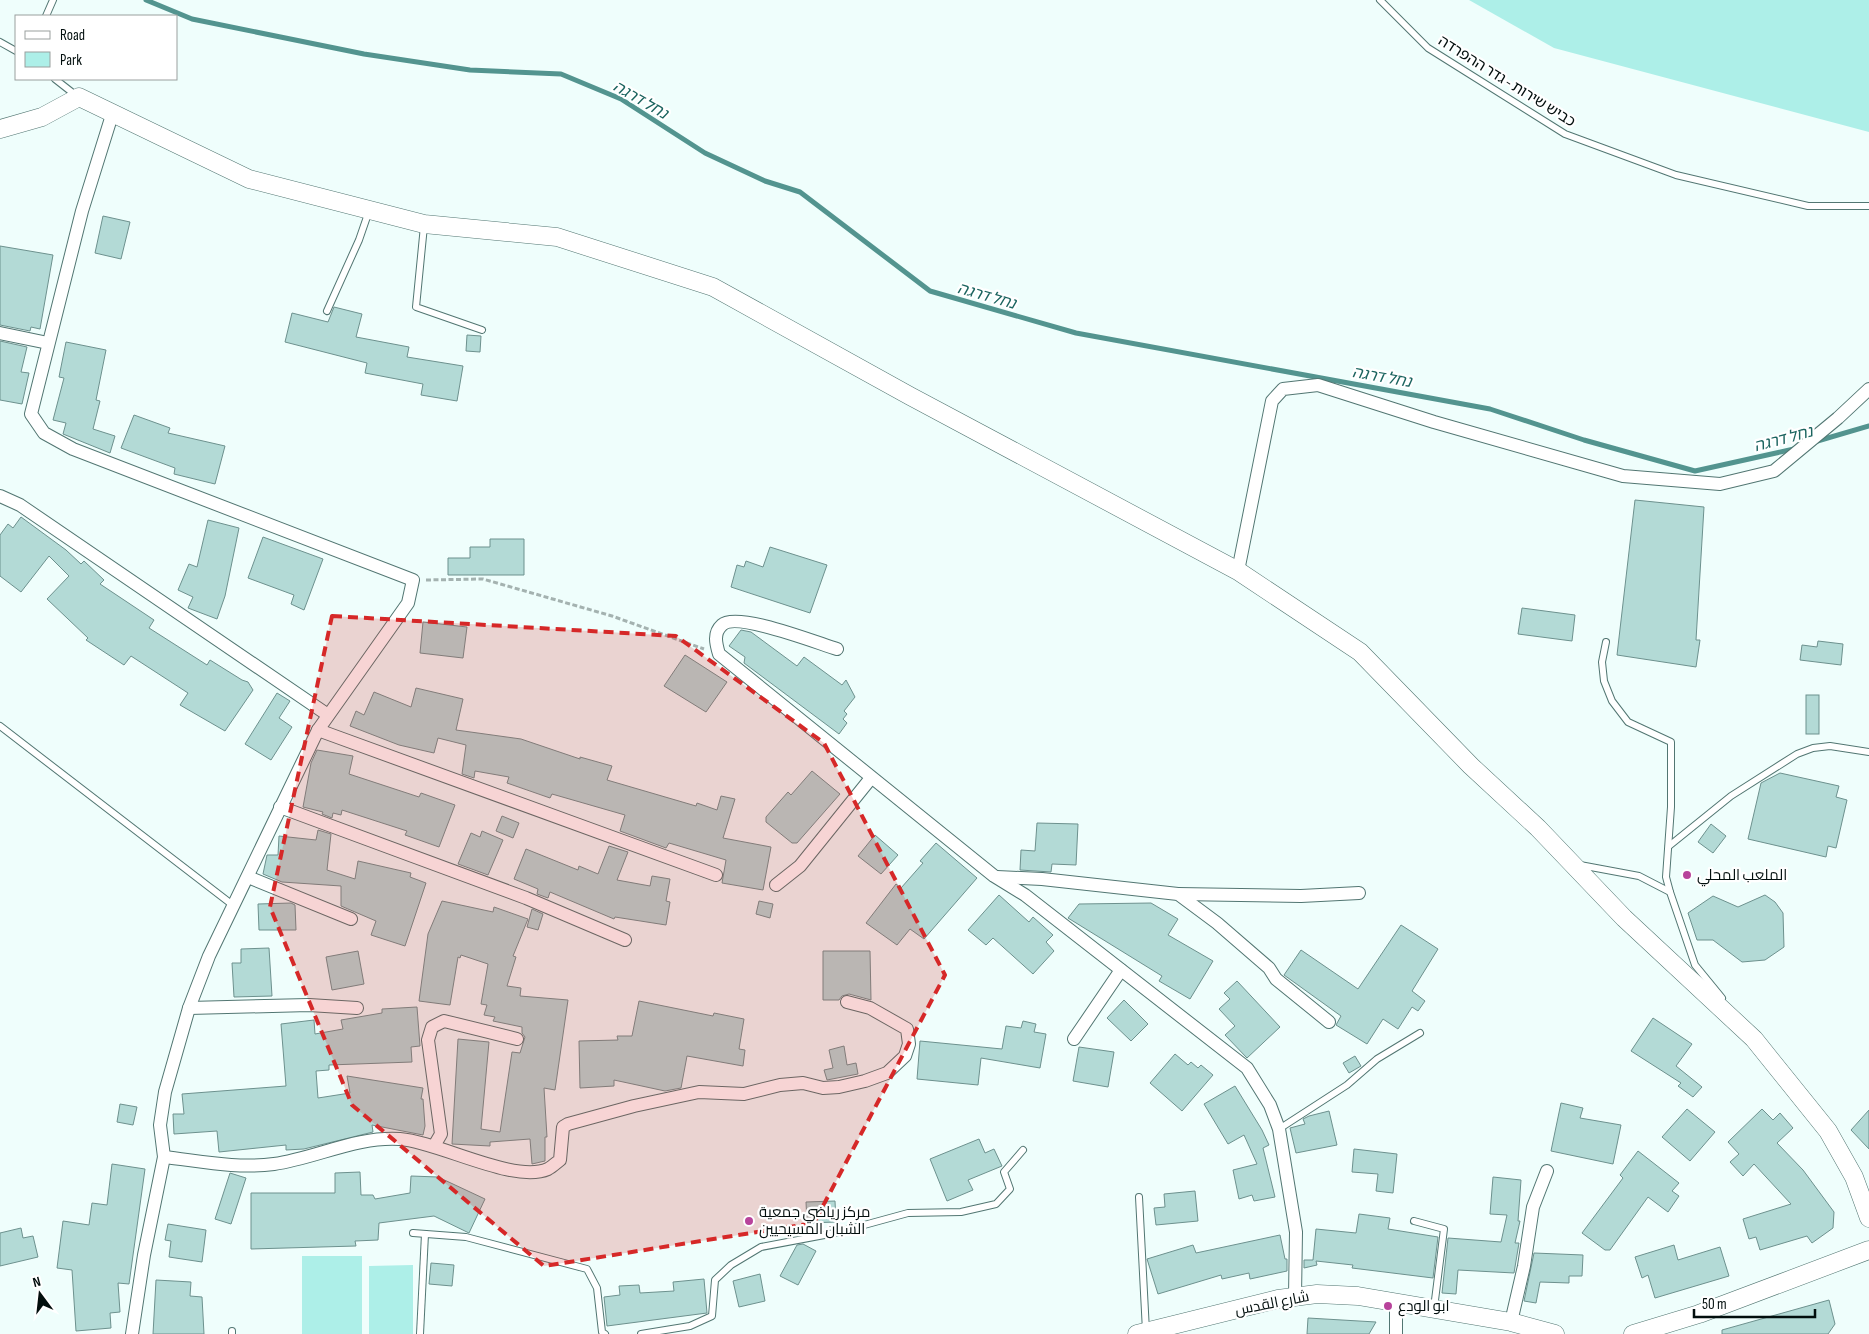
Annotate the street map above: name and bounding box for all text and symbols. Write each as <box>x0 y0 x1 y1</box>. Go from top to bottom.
legend <box>15 15 178 80</box>
text: Road <box>60 26 85 45</box>
street label: כביש שירות - גדר ההפרדה <box>1435 31 1579 132</box>
text: Park <box>60 51 82 70</box>
water label: נחל דרגה <box>610 77 672 124</box>
water label: נחל דרגה <box>955 279 1019 314</box>
water label: נחל דרגה <box>1351 363 1414 392</box>
water label: נחל דרגה <box>1752 422 1816 456</box>
place label: الملعب المحلي <box>1697 866 1787 887</box>
marker: الملعب المحلي <box>1681 869 1693 881</box>
place label: مركز رياضي جمعية الشبان المسيحيين <box>759 1203 870 1239</box>
marker: مركز رياضي جمعية الشبان المسيحيين <box>743 1215 755 1227</box>
north arrow <box>15 1269 65 1319</box>
text: N <box>31 1273 43 1291</box>
scale bar <box>1694 1286 1815 1318</box>
street label: شارع القدس <box>1233 1287 1311 1321</box>
text: 50 m <box>1702 1295 1727 1314</box>
place label: ابو الودع <box>1398 1297 1449 1317</box>
marker: ابو الودع <box>1382 1300 1394 1312</box>

